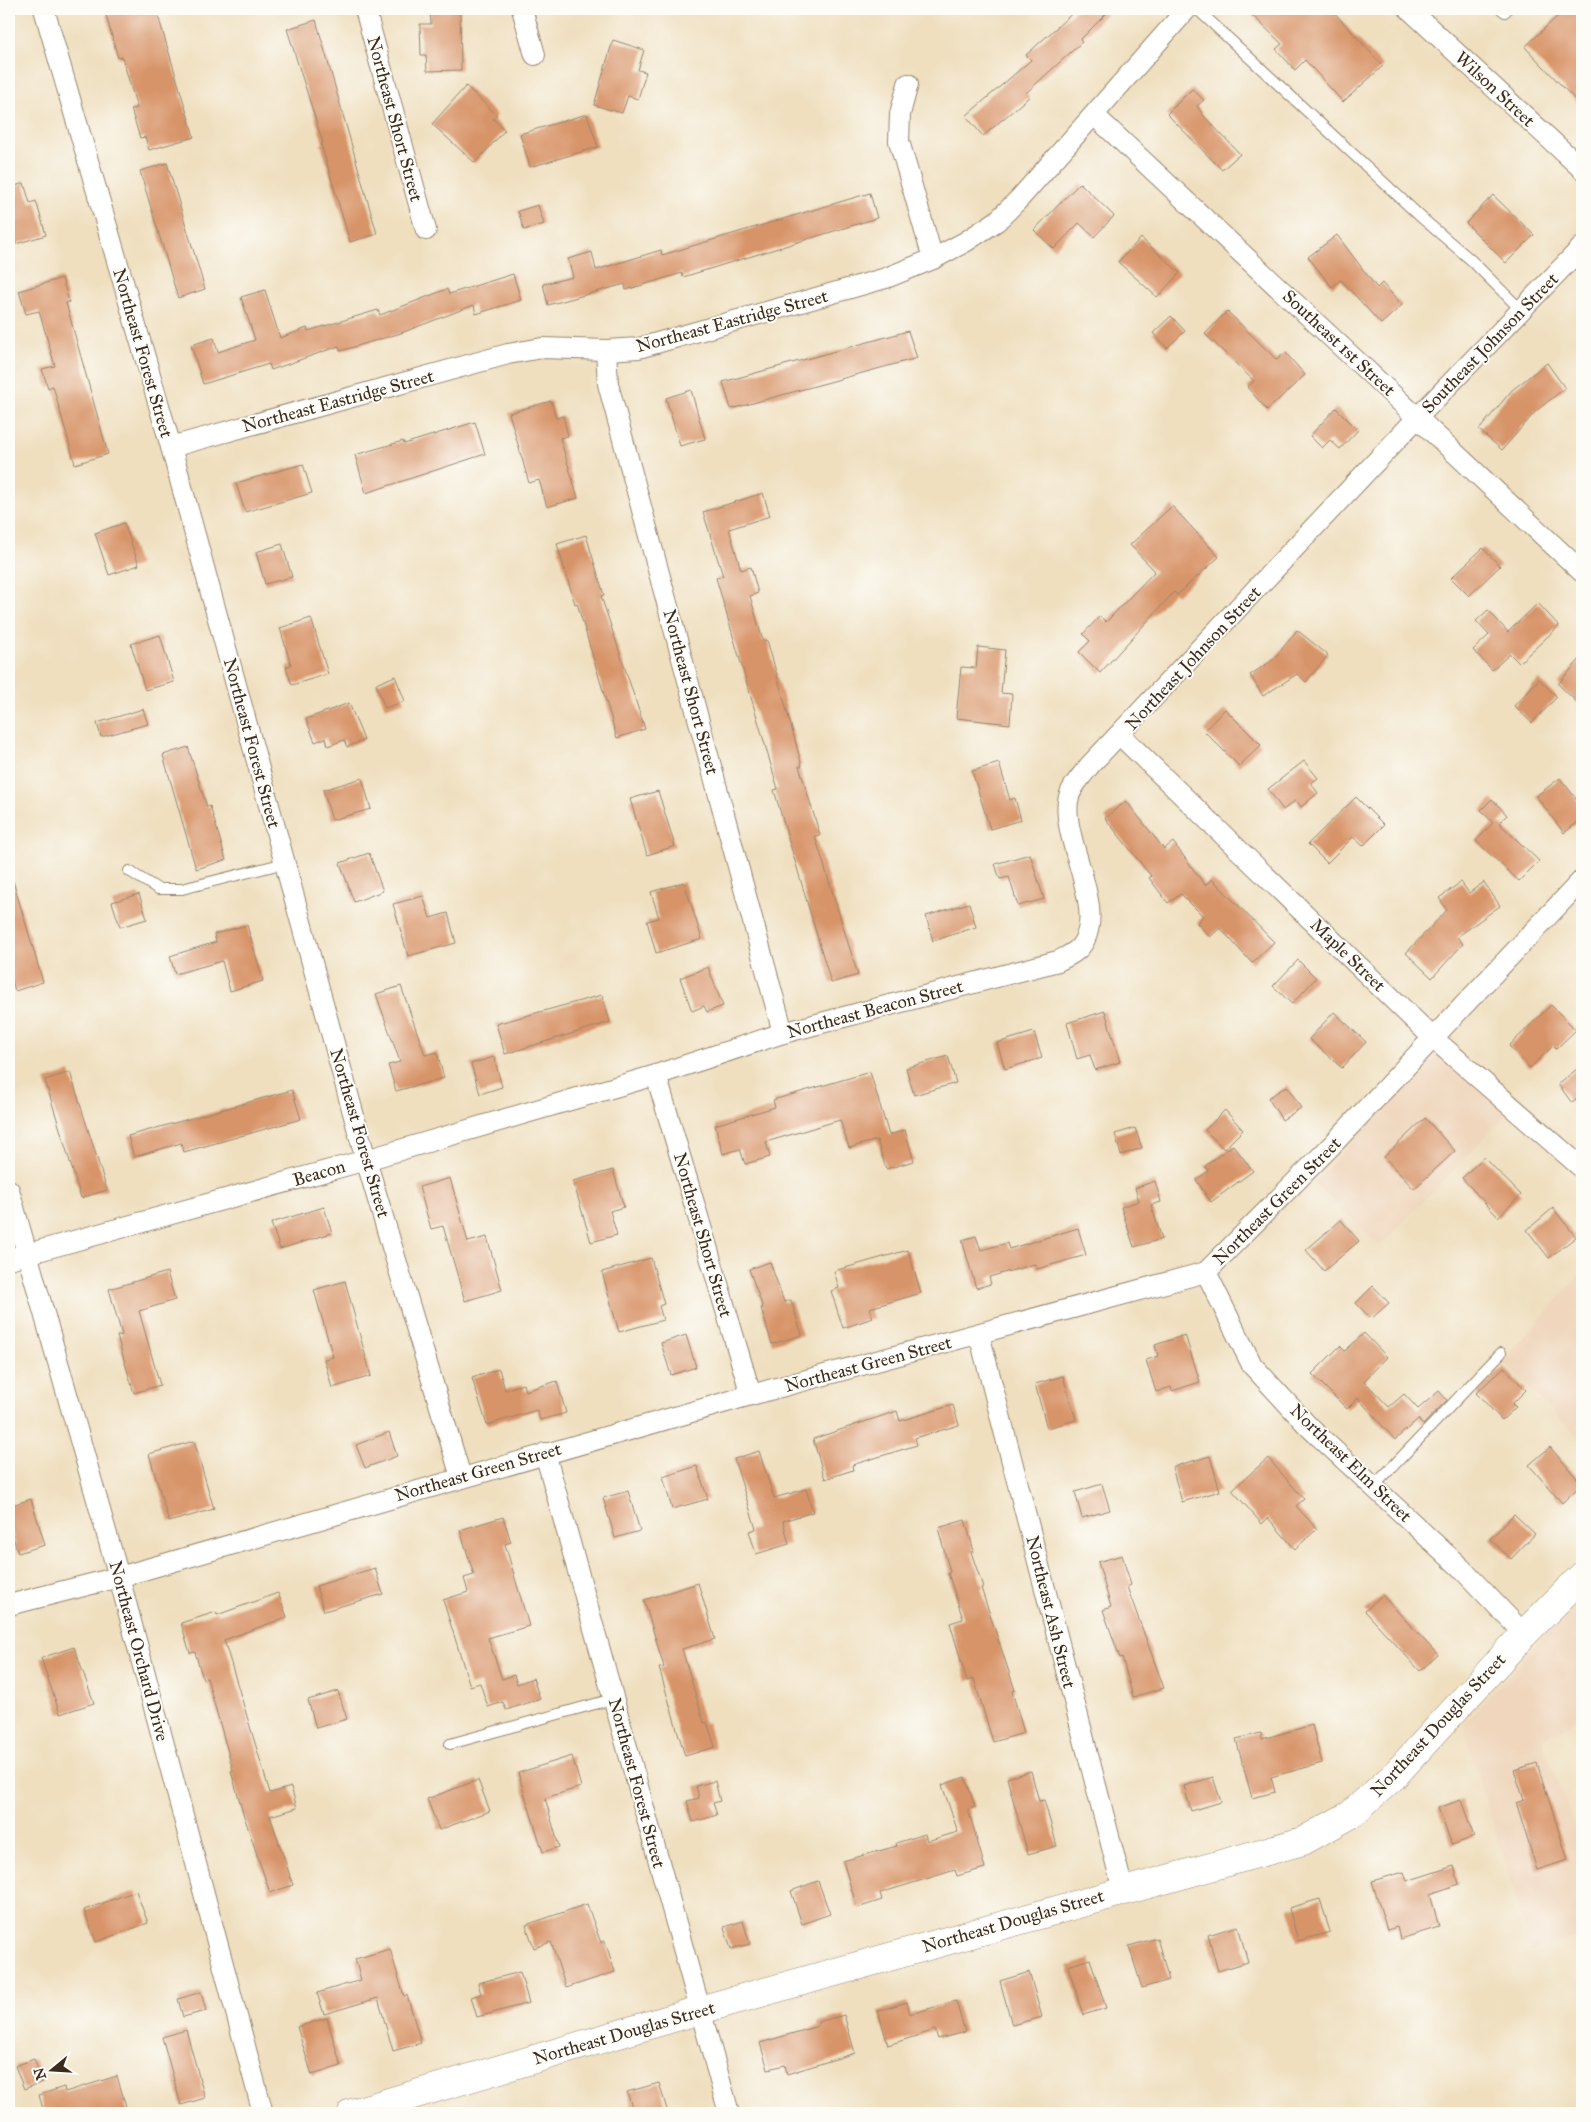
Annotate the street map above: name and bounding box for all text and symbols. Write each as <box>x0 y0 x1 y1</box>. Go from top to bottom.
street label: Northeast Short Street <box>362 34 428 205</box>
street label: Wilson Street <box>1451 47 1540 132</box>
street label: Northeast Forest Street <box>108 266 178 441</box>
street label: Southeast Johnson Street <box>1417 268 1564 419</box>
street label: Northeast Eastridge Street <box>634 285 831 358</box>
street label: Southeast 1st Street <box>1278 285 1400 401</box>
street label: Northeast Eastridge Street <box>240 365 437 438</box>
street label: Northeast Johnson Street <box>1121 581 1267 735</box>
street label: Northeast Short Street <box>658 607 724 778</box>
street label: Northeast Forest Street <box>219 656 285 831</box>
street label: Maple Street <box>1306 914 1391 997</box>
street label: Northeast Beacon Street <box>785 975 966 1043</box>
street label: Northeast Forest Street <box>325 1046 395 1221</box>
street label: Northeast Green Street <box>1208 1132 1346 1270</box>
street label: Northeast Short Street <box>669 1150 737 1320</box>
street label: Beacon <box>290 1155 348 1191</box>
street label: Northeast Green Street <box>782 1331 955 1397</box>
street label: Northeast Elm Street <box>1286 1399 1417 1527</box>
street label: Northeast Green Street <box>392 1438 564 1506</box>
street label: Northeast Ash Street <box>1021 1533 1081 1691</box>
street label: Northeast Orchard Drive <box>104 1558 174 1744</box>
street label: Northeast Douglas Street <box>1366 1648 1511 1802</box>
street label: Northeast Forest Street <box>604 1696 670 1871</box>
street label: Northeast Douglas Street <box>920 1884 1107 1958</box>
street label: Northeast Douglas Street <box>531 1996 718 2070</box>
north arrow <box>28 2044 78 2094</box>
text: N <box>30 2065 50 2082</box>

